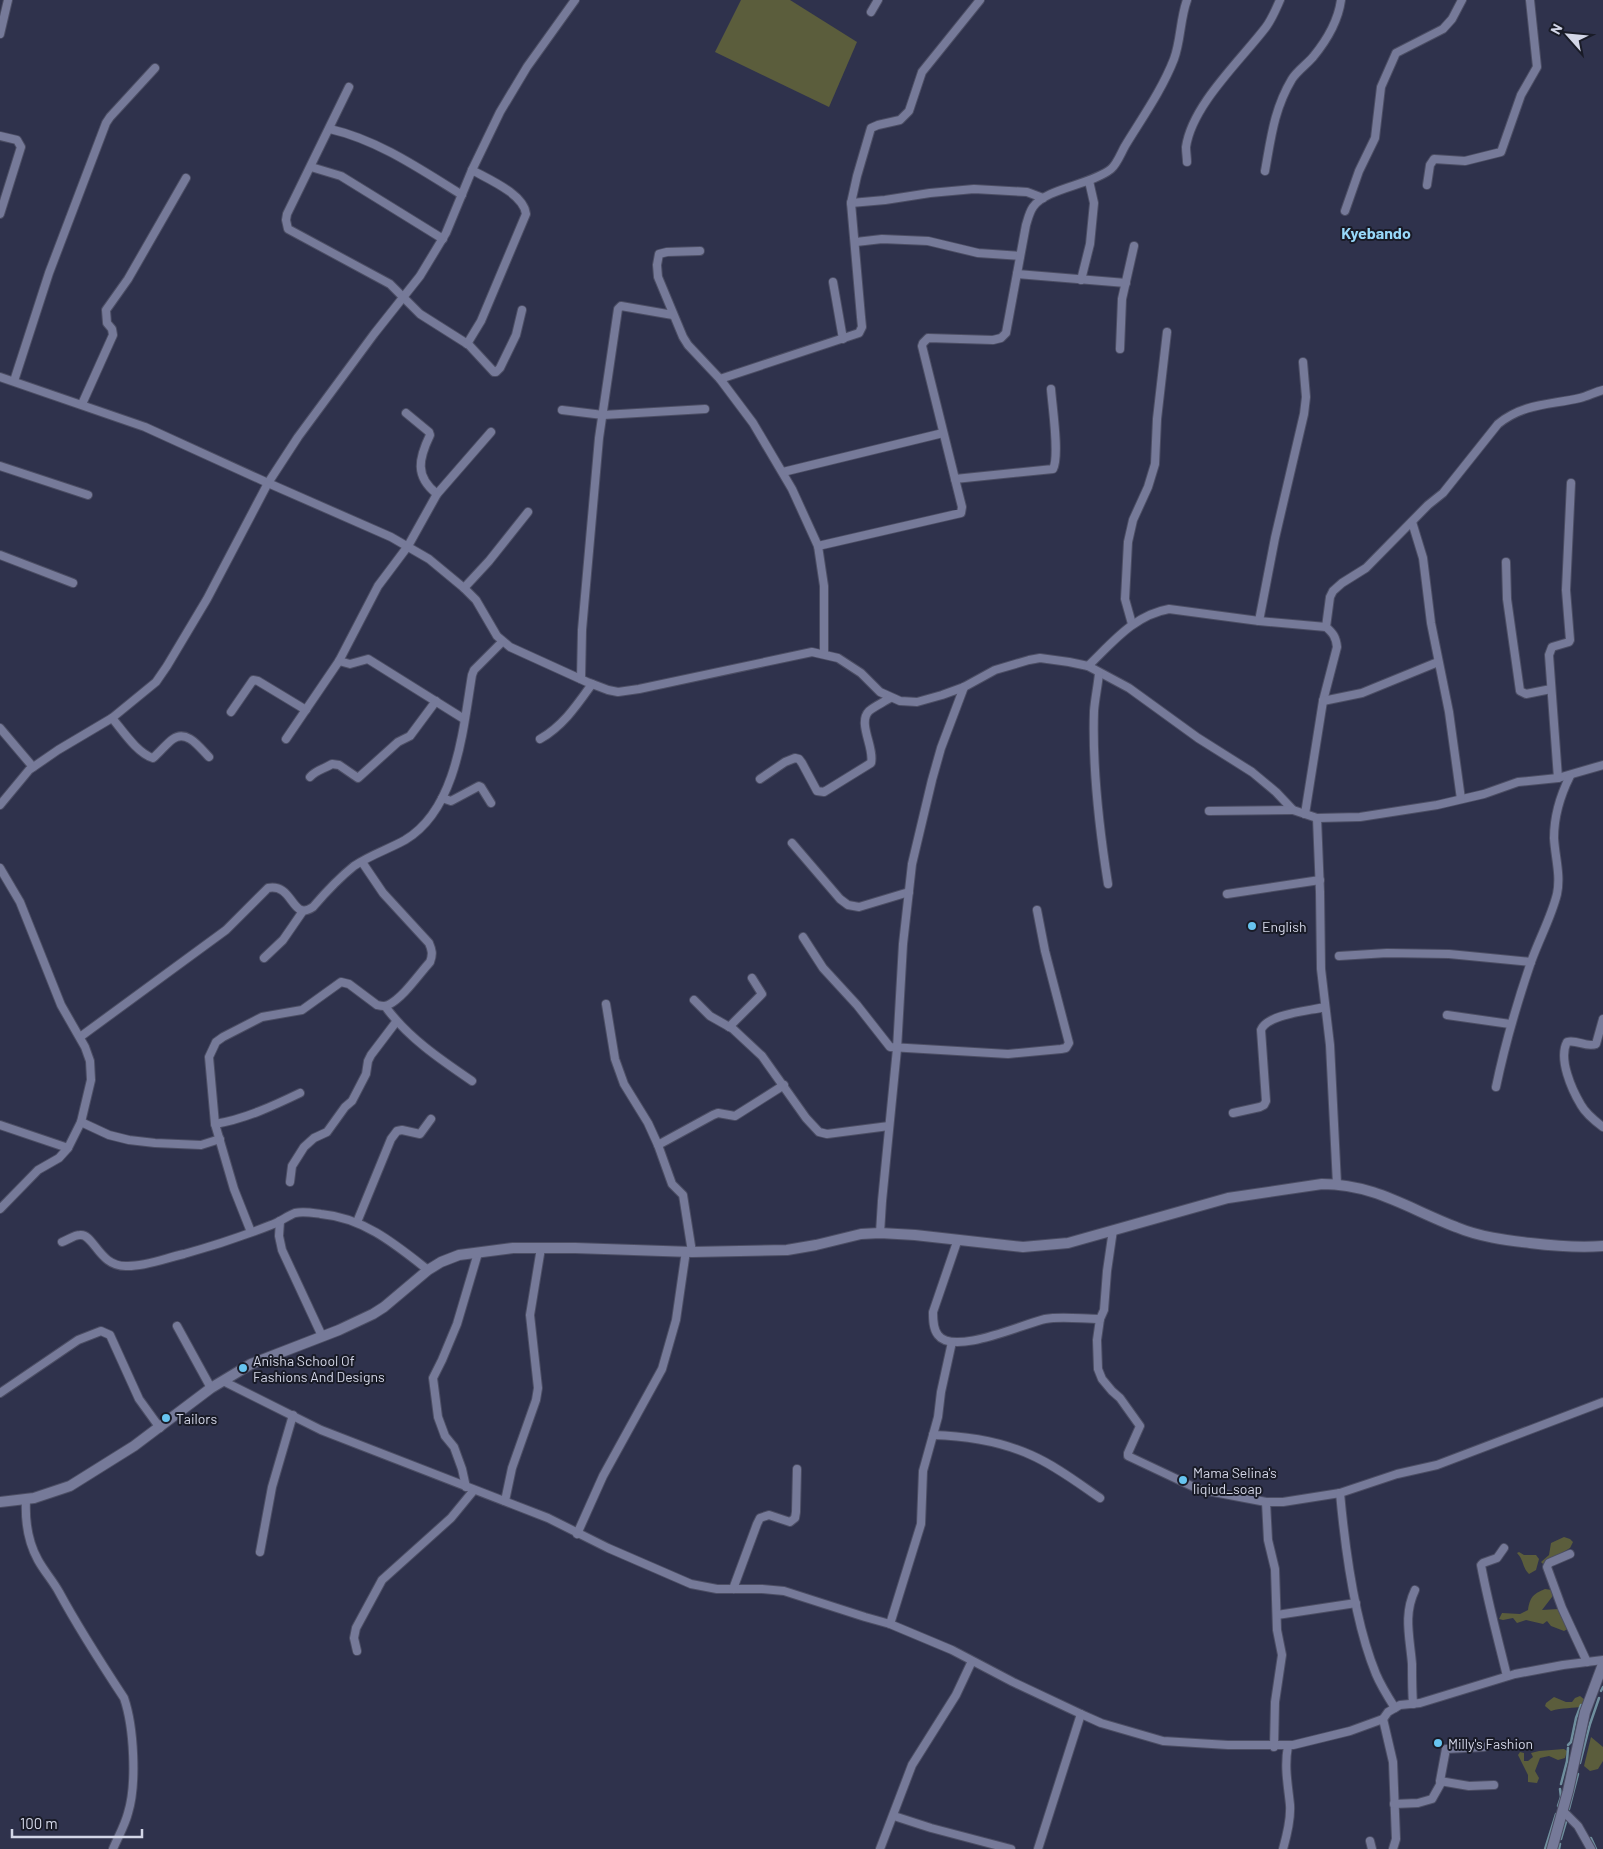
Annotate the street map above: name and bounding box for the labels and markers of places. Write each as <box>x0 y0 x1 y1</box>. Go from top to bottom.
place label: English <box>1262 918 1307 935</box>
marker: English <box>1246 920 1258 932</box>
place label: Anisha School Of Fashions And Designs <box>253 1352 385 1385</box>
marker: Anisha School Of Fashions And Designs <box>237 1362 249 1374</box>
place label: Tailors <box>176 1410 217 1427</box>
marker: Tailors <box>160 1412 172 1424</box>
place label: Mama Selina's liqiud_soap <box>1193 1464 1277 1497</box>
marker: Mama Selina's liqiud_soap <box>1177 1474 1189 1486</box>
place label: Milly's Fashion <box>1448 1735 1533 1752</box>
marker: Milly's Fashion <box>1432 1737 1444 1749</box>

